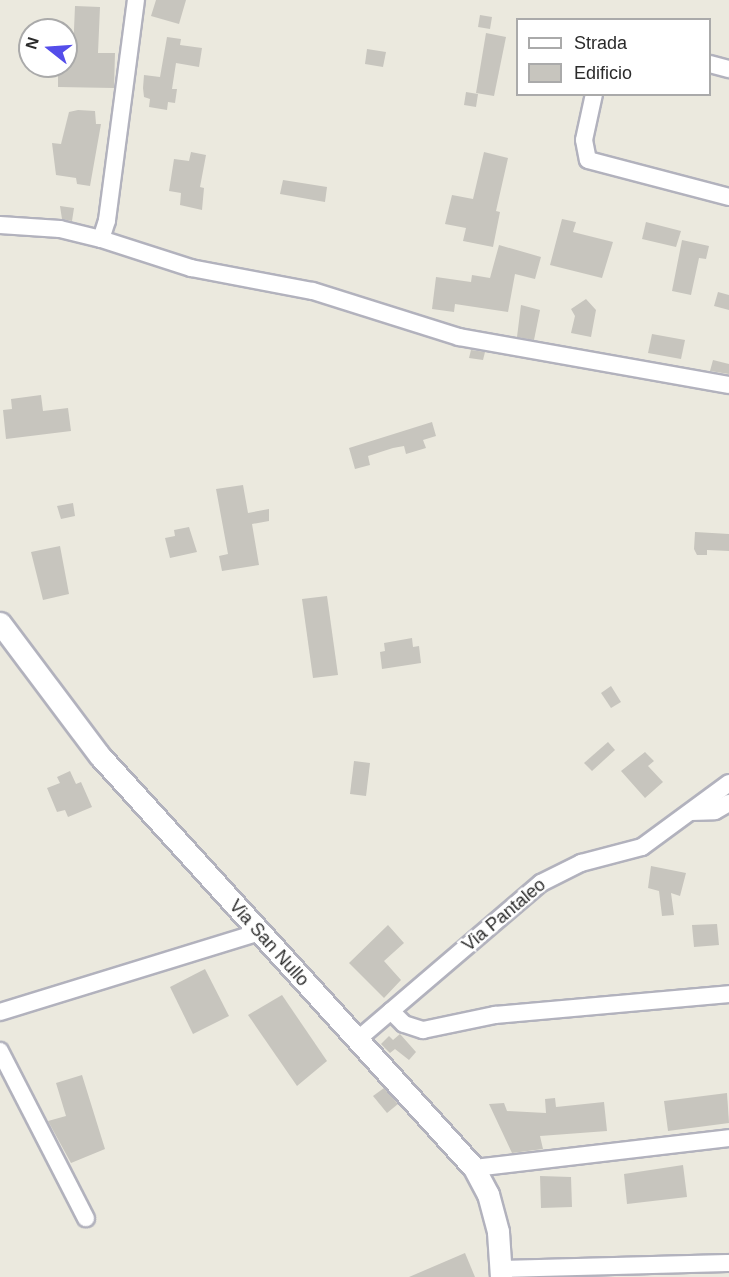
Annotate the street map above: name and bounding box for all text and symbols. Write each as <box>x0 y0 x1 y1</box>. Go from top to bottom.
north arrow <box>18 18 78 78</box>
legend <box>516 18 711 96</box>
text: Strada <box>574 33 627 53</box>
text: N <box>22 35 42 51</box>
text: Edificio <box>574 63 632 83</box>
street label: Via Pantaleo <box>458 874 550 956</box>
street label: Via San Nullo <box>225 895 313 991</box>

